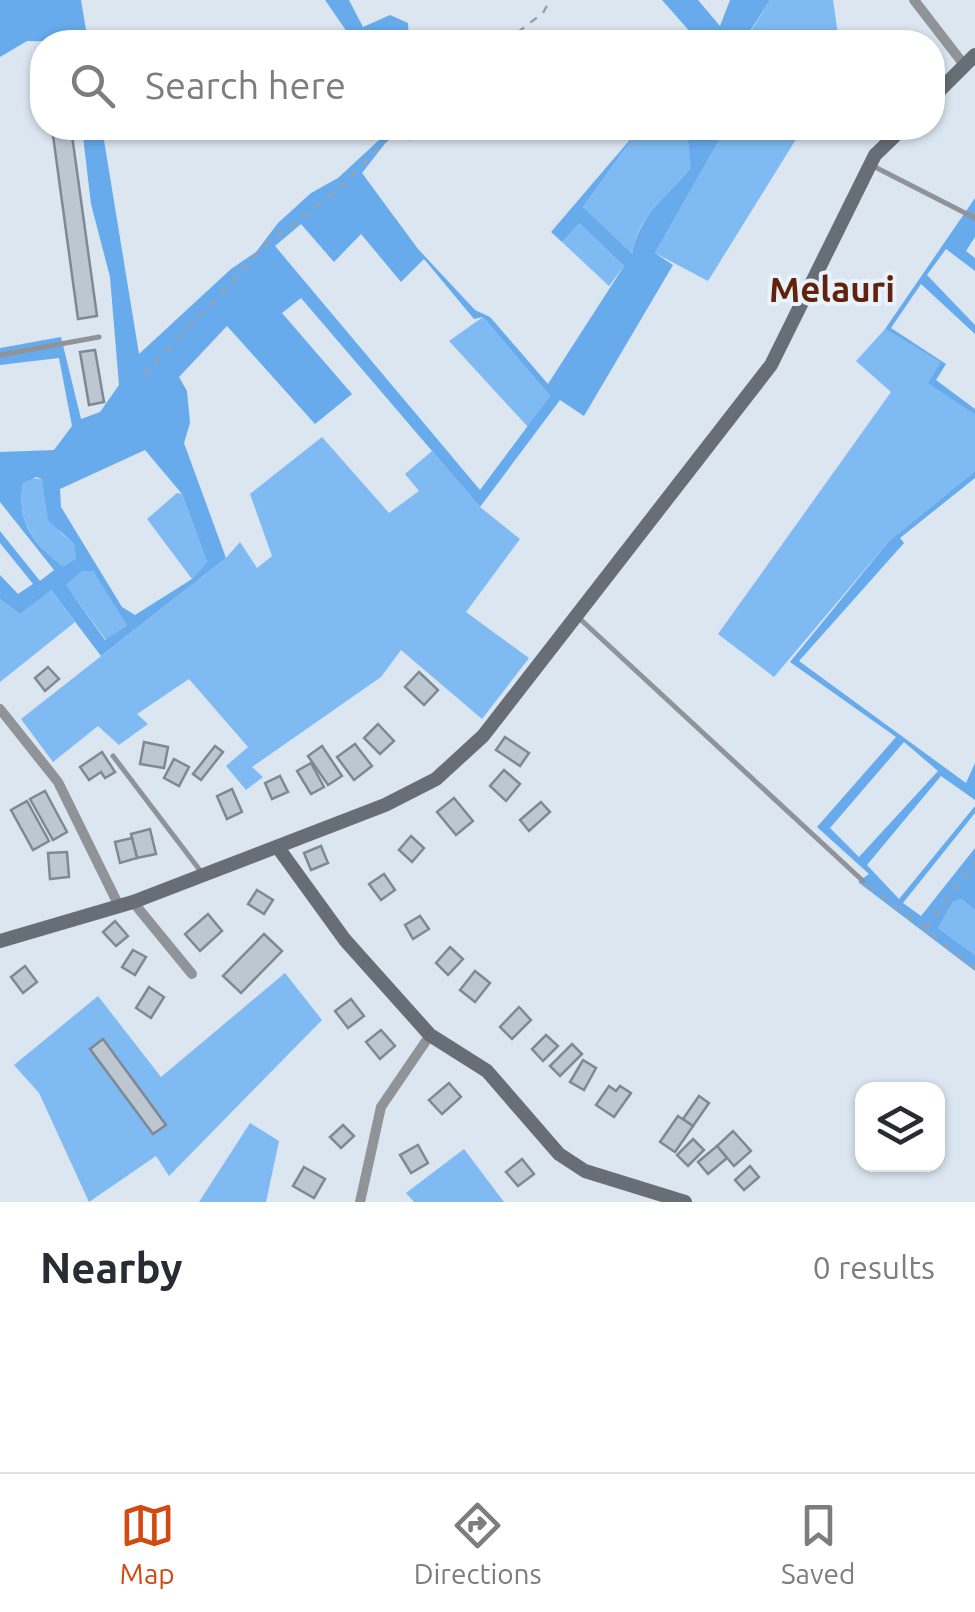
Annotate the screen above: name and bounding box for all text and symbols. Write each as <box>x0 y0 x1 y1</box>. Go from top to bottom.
search box <box>30 30 945 140</box>
icon: search <box>65 58 120 113</box>
text: Search here <box>145 64 346 106</box>
district label: Melauri <box>769 269 895 309</box>
map controls <box>855 1082 945 1172</box>
button: layers <box>855 1082 945 1172</box>
text: Nearby <box>40 1244 183 1291</box>
text: 0 results <box>813 1249 935 1285</box>
tab: Map <box>120 1498 175 1589</box>
tab: Directions <box>414 1498 542 1589</box>
tab: Saved <box>781 1498 855 1589</box>

